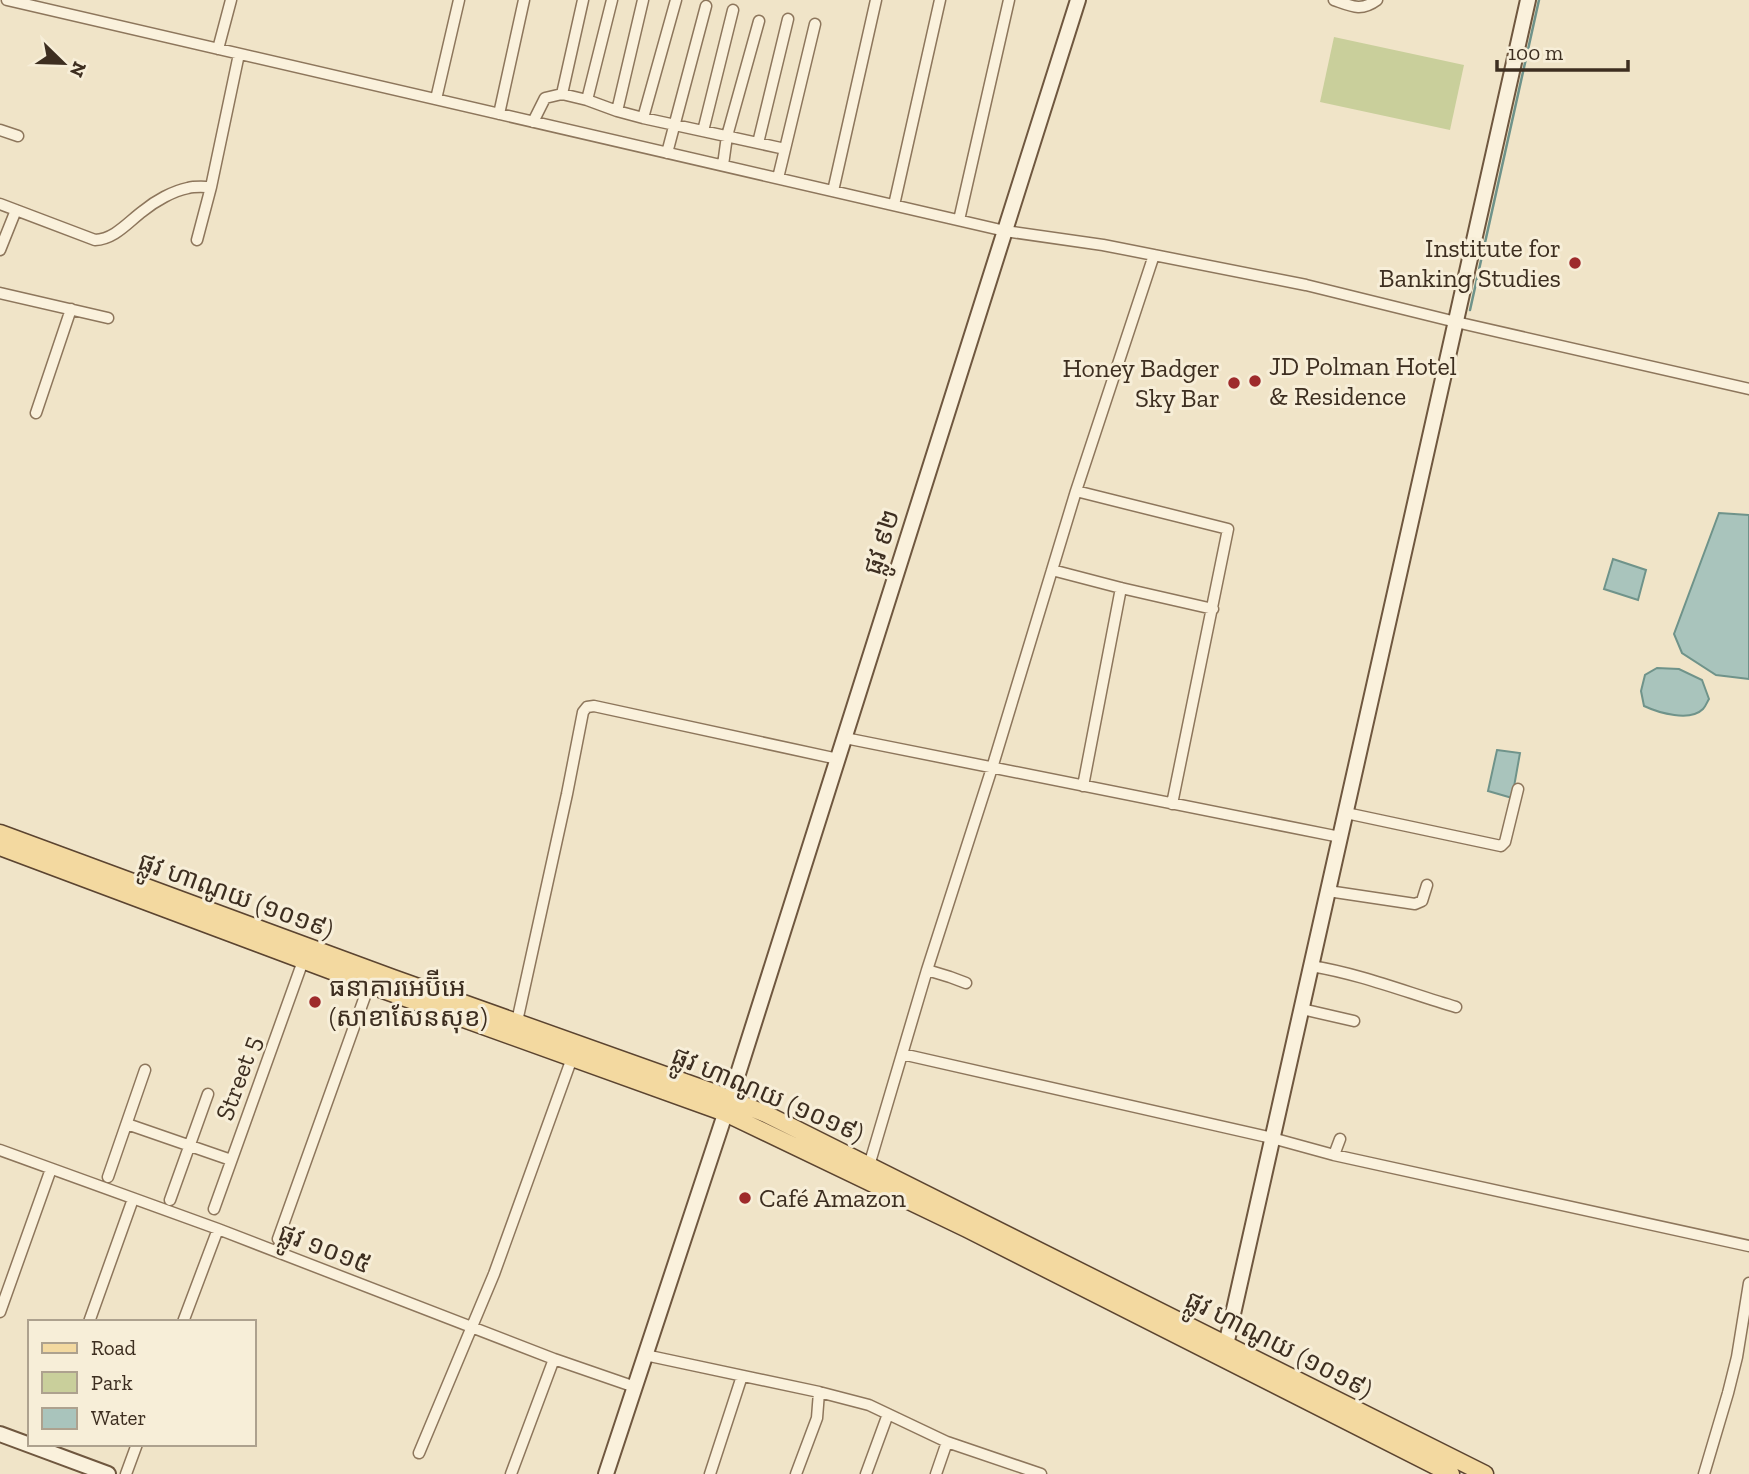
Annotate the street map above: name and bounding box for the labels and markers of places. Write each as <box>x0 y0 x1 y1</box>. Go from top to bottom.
place label: Institute for Banking Studies <box>1379 232 1561 294</box>
marker: Institute for Banking Studies <box>1567 255 1583 271</box>
place label: JD Polman Hotel & Residence <box>1269 350 1457 412</box>
place label: Honey Badger Sky Bar <box>1062 352 1220 414</box>
marker: JD Polman Hotel & Residence <box>1247 373 1263 389</box>
marker: Honey Badger Sky Bar <box>1226 375 1242 391</box>
place label: ធនាគារអេប៊ីអេ (សាខាសែនសុខ) <box>329 969 488 1034</box>
marker: ធនាគារអេប៊ីអេ (សាខាសែនសុខ) <box>307 994 323 1010</box>
place label: Café Amazon <box>759 1182 906 1214</box>
marker: Café Amazon <box>737 1190 753 1206</box>

